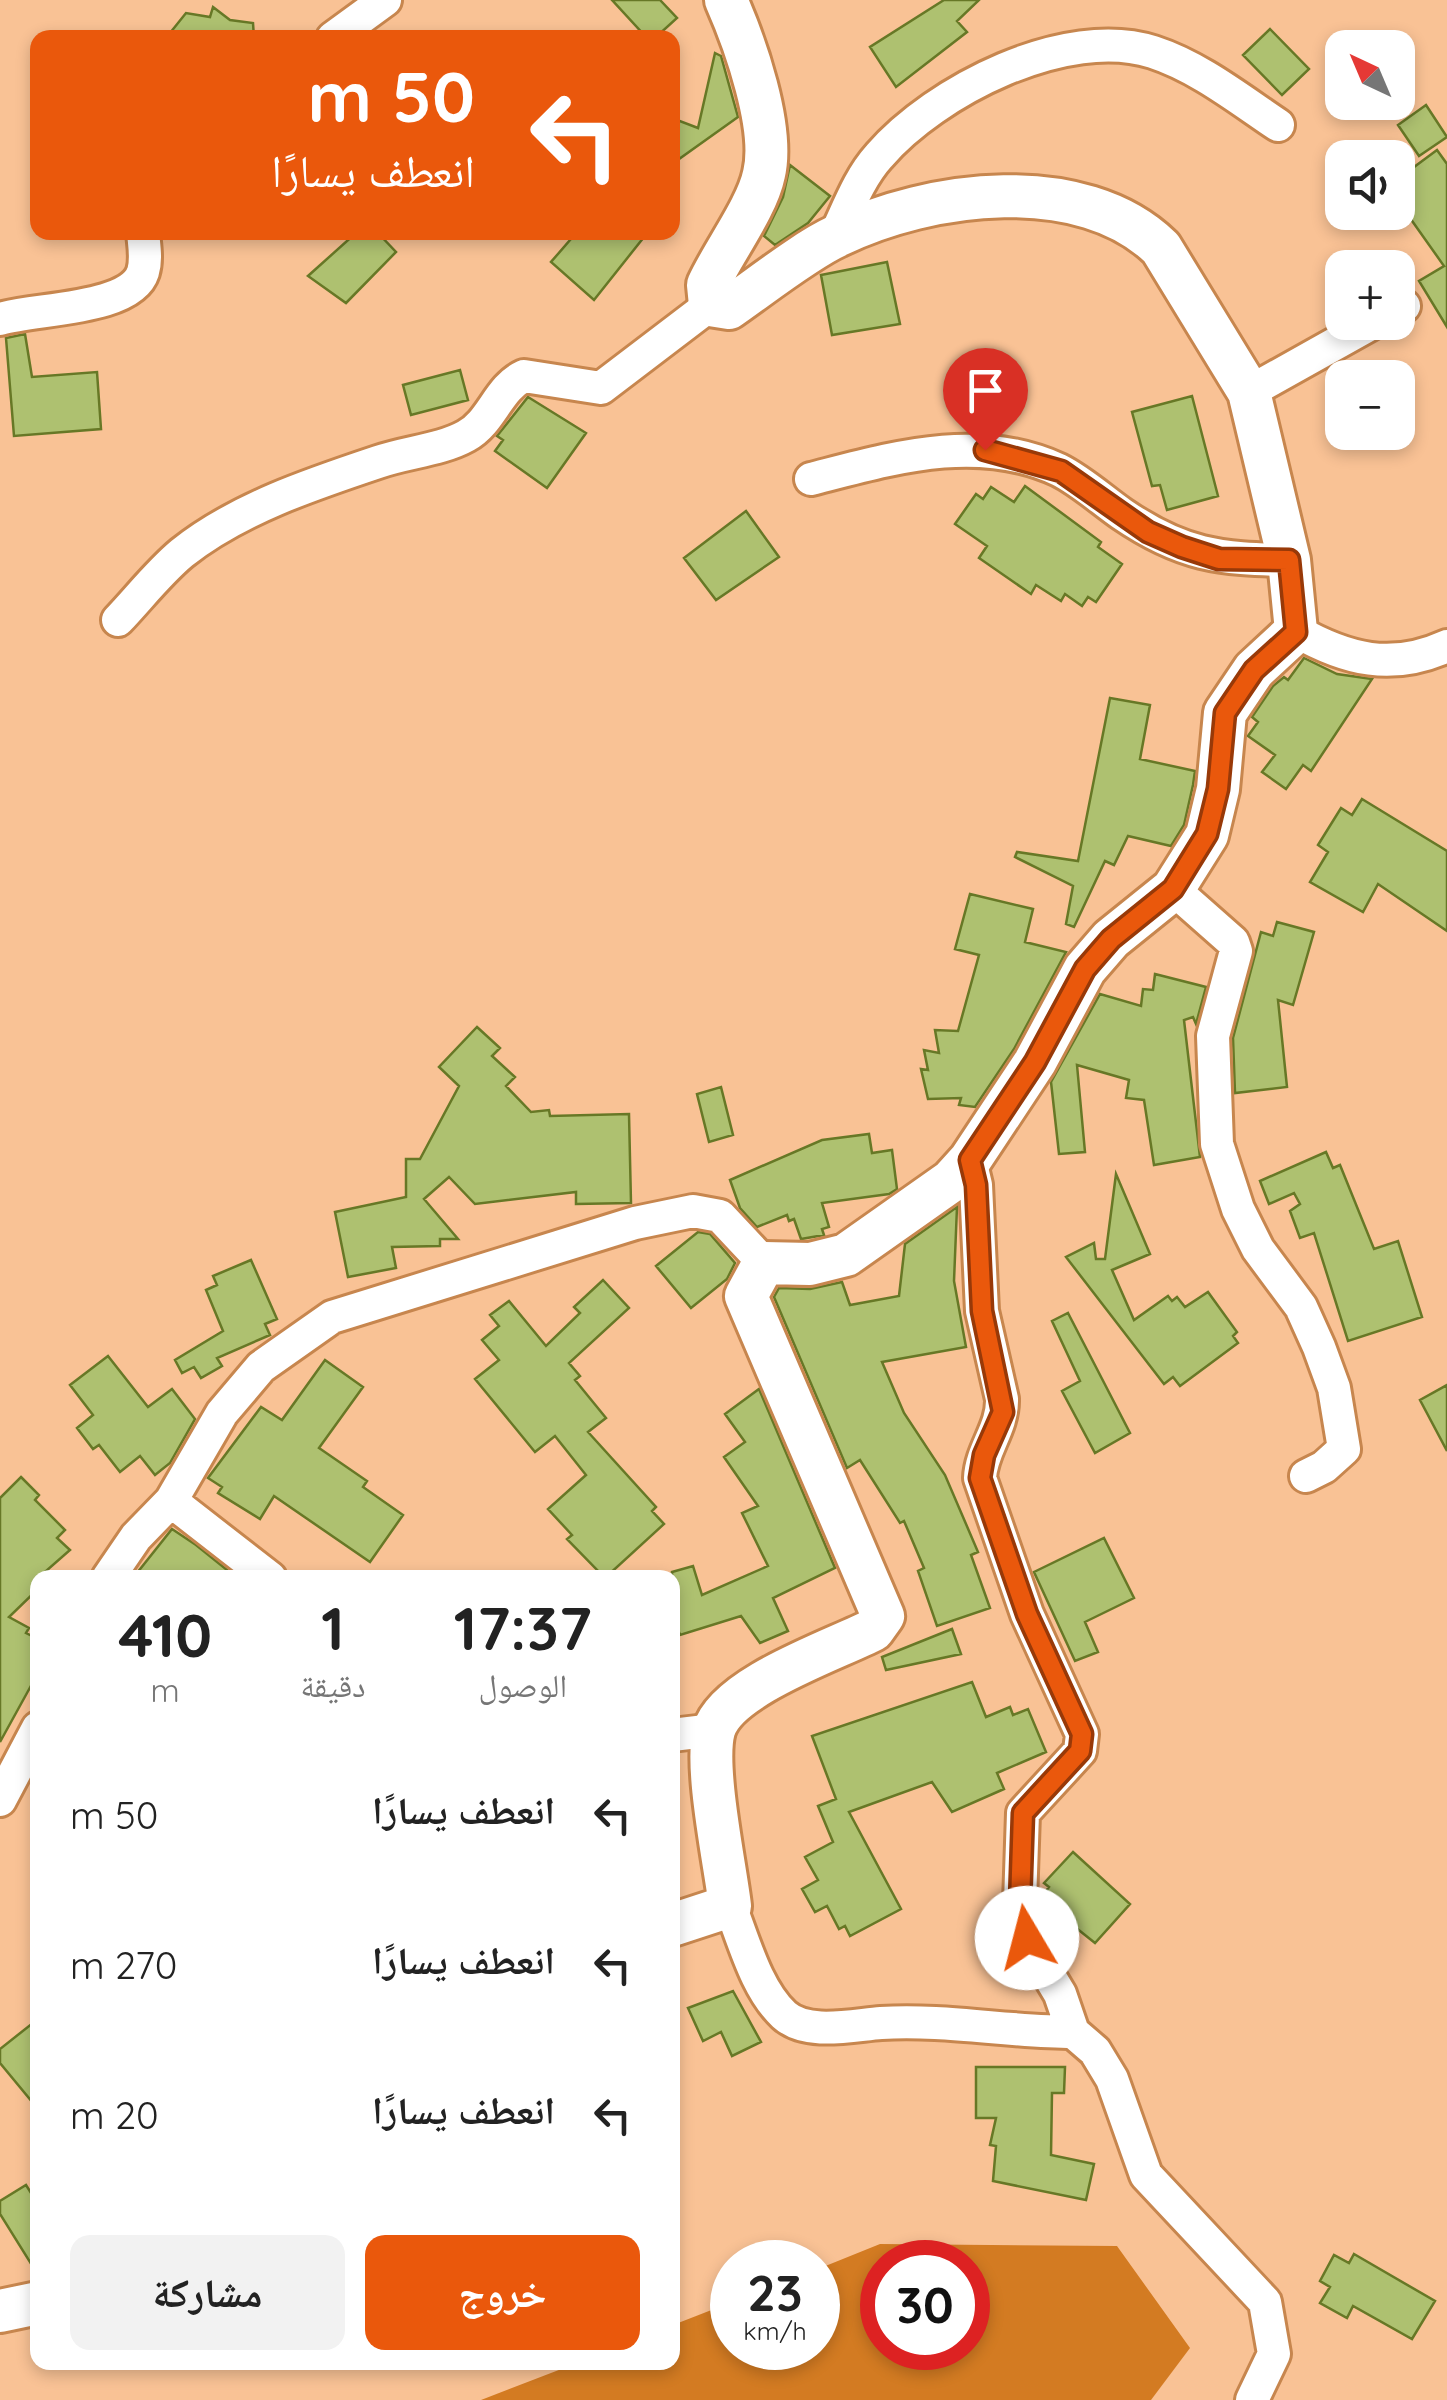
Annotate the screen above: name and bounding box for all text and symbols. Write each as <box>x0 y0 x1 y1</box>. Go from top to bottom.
north arrow <box>1325 30 1415 120</box>
map controls <box>1325 30 1415 450</box>
text: 50 m <box>308 52 475 140</box>
icon: left <box>510 70 640 200</box>
button: sound <box>1325 140 1415 230</box>
text: انعطف يسارًا <box>271 142 475 198</box>
button: + <box>1325 250 1415 340</box>
pin <box>943 348 1028 451</box>
button: − <box>1325 360 1415 450</box>
icon: arrive <box>958 363 1013 418</box>
text: 1 <box>321 1590 345 1665</box>
text: 17:37 <box>454 1590 592 1665</box>
text: 410 <box>118 1597 212 1672</box>
text: دقيقة <box>300 1665 365 1705</box>
text: الوصول <box>478 1665 567 1705</box>
text: m <box>151 1670 180 1710</box>
text: انعطف يسارًا <box>372 1786 555 1834</box>
icon: left <box>585 1788 640 1843</box>
text: 50 m <box>70 1791 158 1839</box>
position arrow <box>975 1886 1079 1990</box>
text: انعطف يسارًا <box>372 1936 555 1984</box>
icon: left <box>585 1938 640 1993</box>
text: 270 m <box>70 1941 177 1989</box>
text: انعطف يسارًا <box>372 2086 555 2134</box>
icon: left <box>585 2088 640 2143</box>
text: 20 m <box>70 2091 159 2139</box>
button: مشاركة <box>70 2235 345 2350</box>
button: خروج <box>365 2235 640 2350</box>
speed limit sign: 30 <box>860 2240 990 2370</box>
text: 23 <box>747 2261 803 2324</box>
text: km/h <box>743 2315 807 2346</box>

